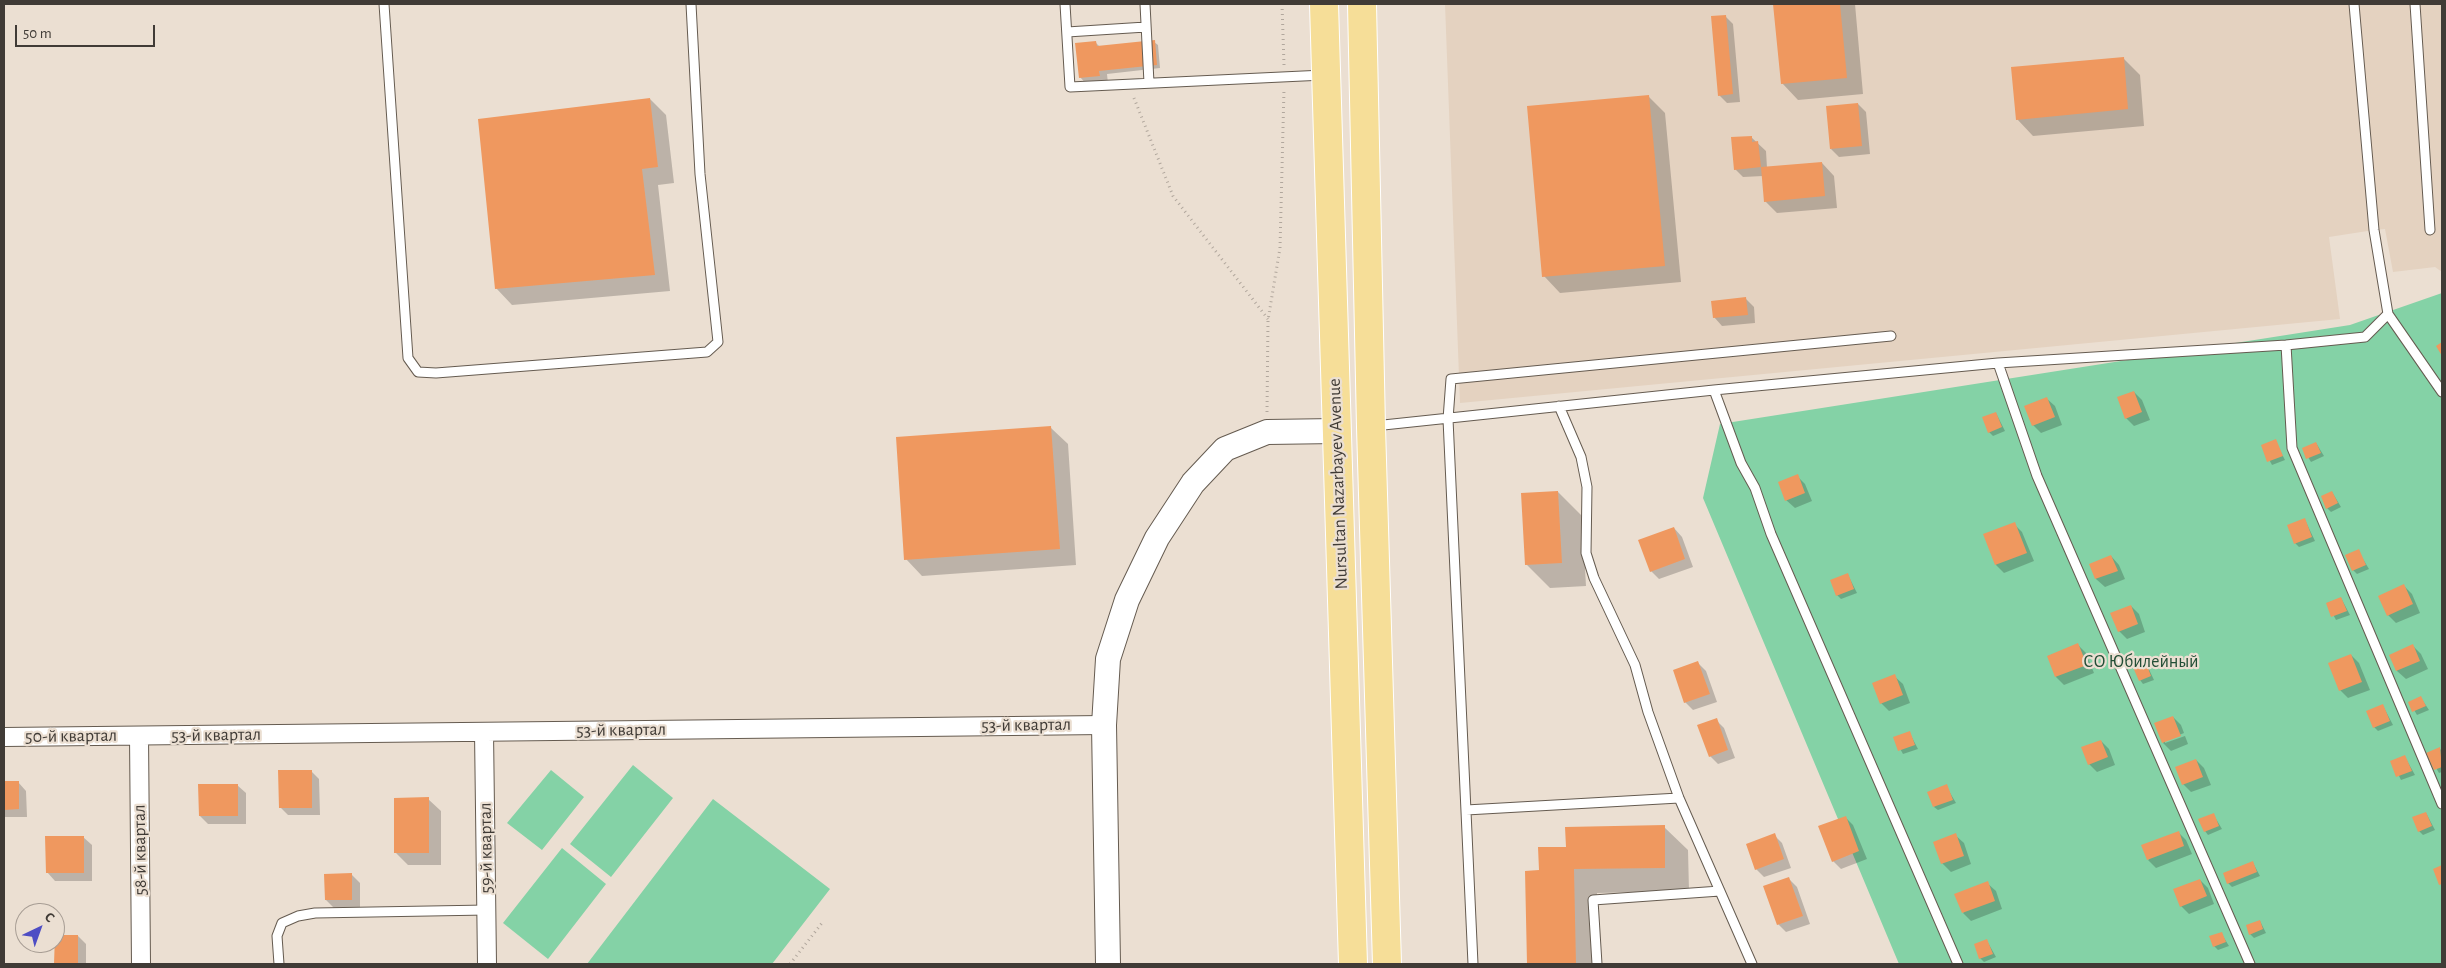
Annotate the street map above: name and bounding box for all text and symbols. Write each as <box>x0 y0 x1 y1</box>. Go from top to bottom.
scale bar <box>18 15 158 47</box>
text: 50 m <box>23 26 52 41</box>
street label: Nursultan Nazarbayev Avenue <box>1324 378 1352 590</box>
park label: СО Юбилейный <box>2083 651 2199 673</box>
street label: 53-й квартал <box>981 713 1071 737</box>
street label: 53-й квартал <box>576 718 666 742</box>
street label: 53-й квартал <box>171 723 261 747</box>
street label: 50-й квартал <box>25 724 117 748</box>
street label: 59-й квартал <box>474 802 498 894</box>
street label: 58-й квартал <box>128 804 152 896</box>
north arrow <box>15 903 65 953</box>
text: С <box>42 910 57 925</box>

